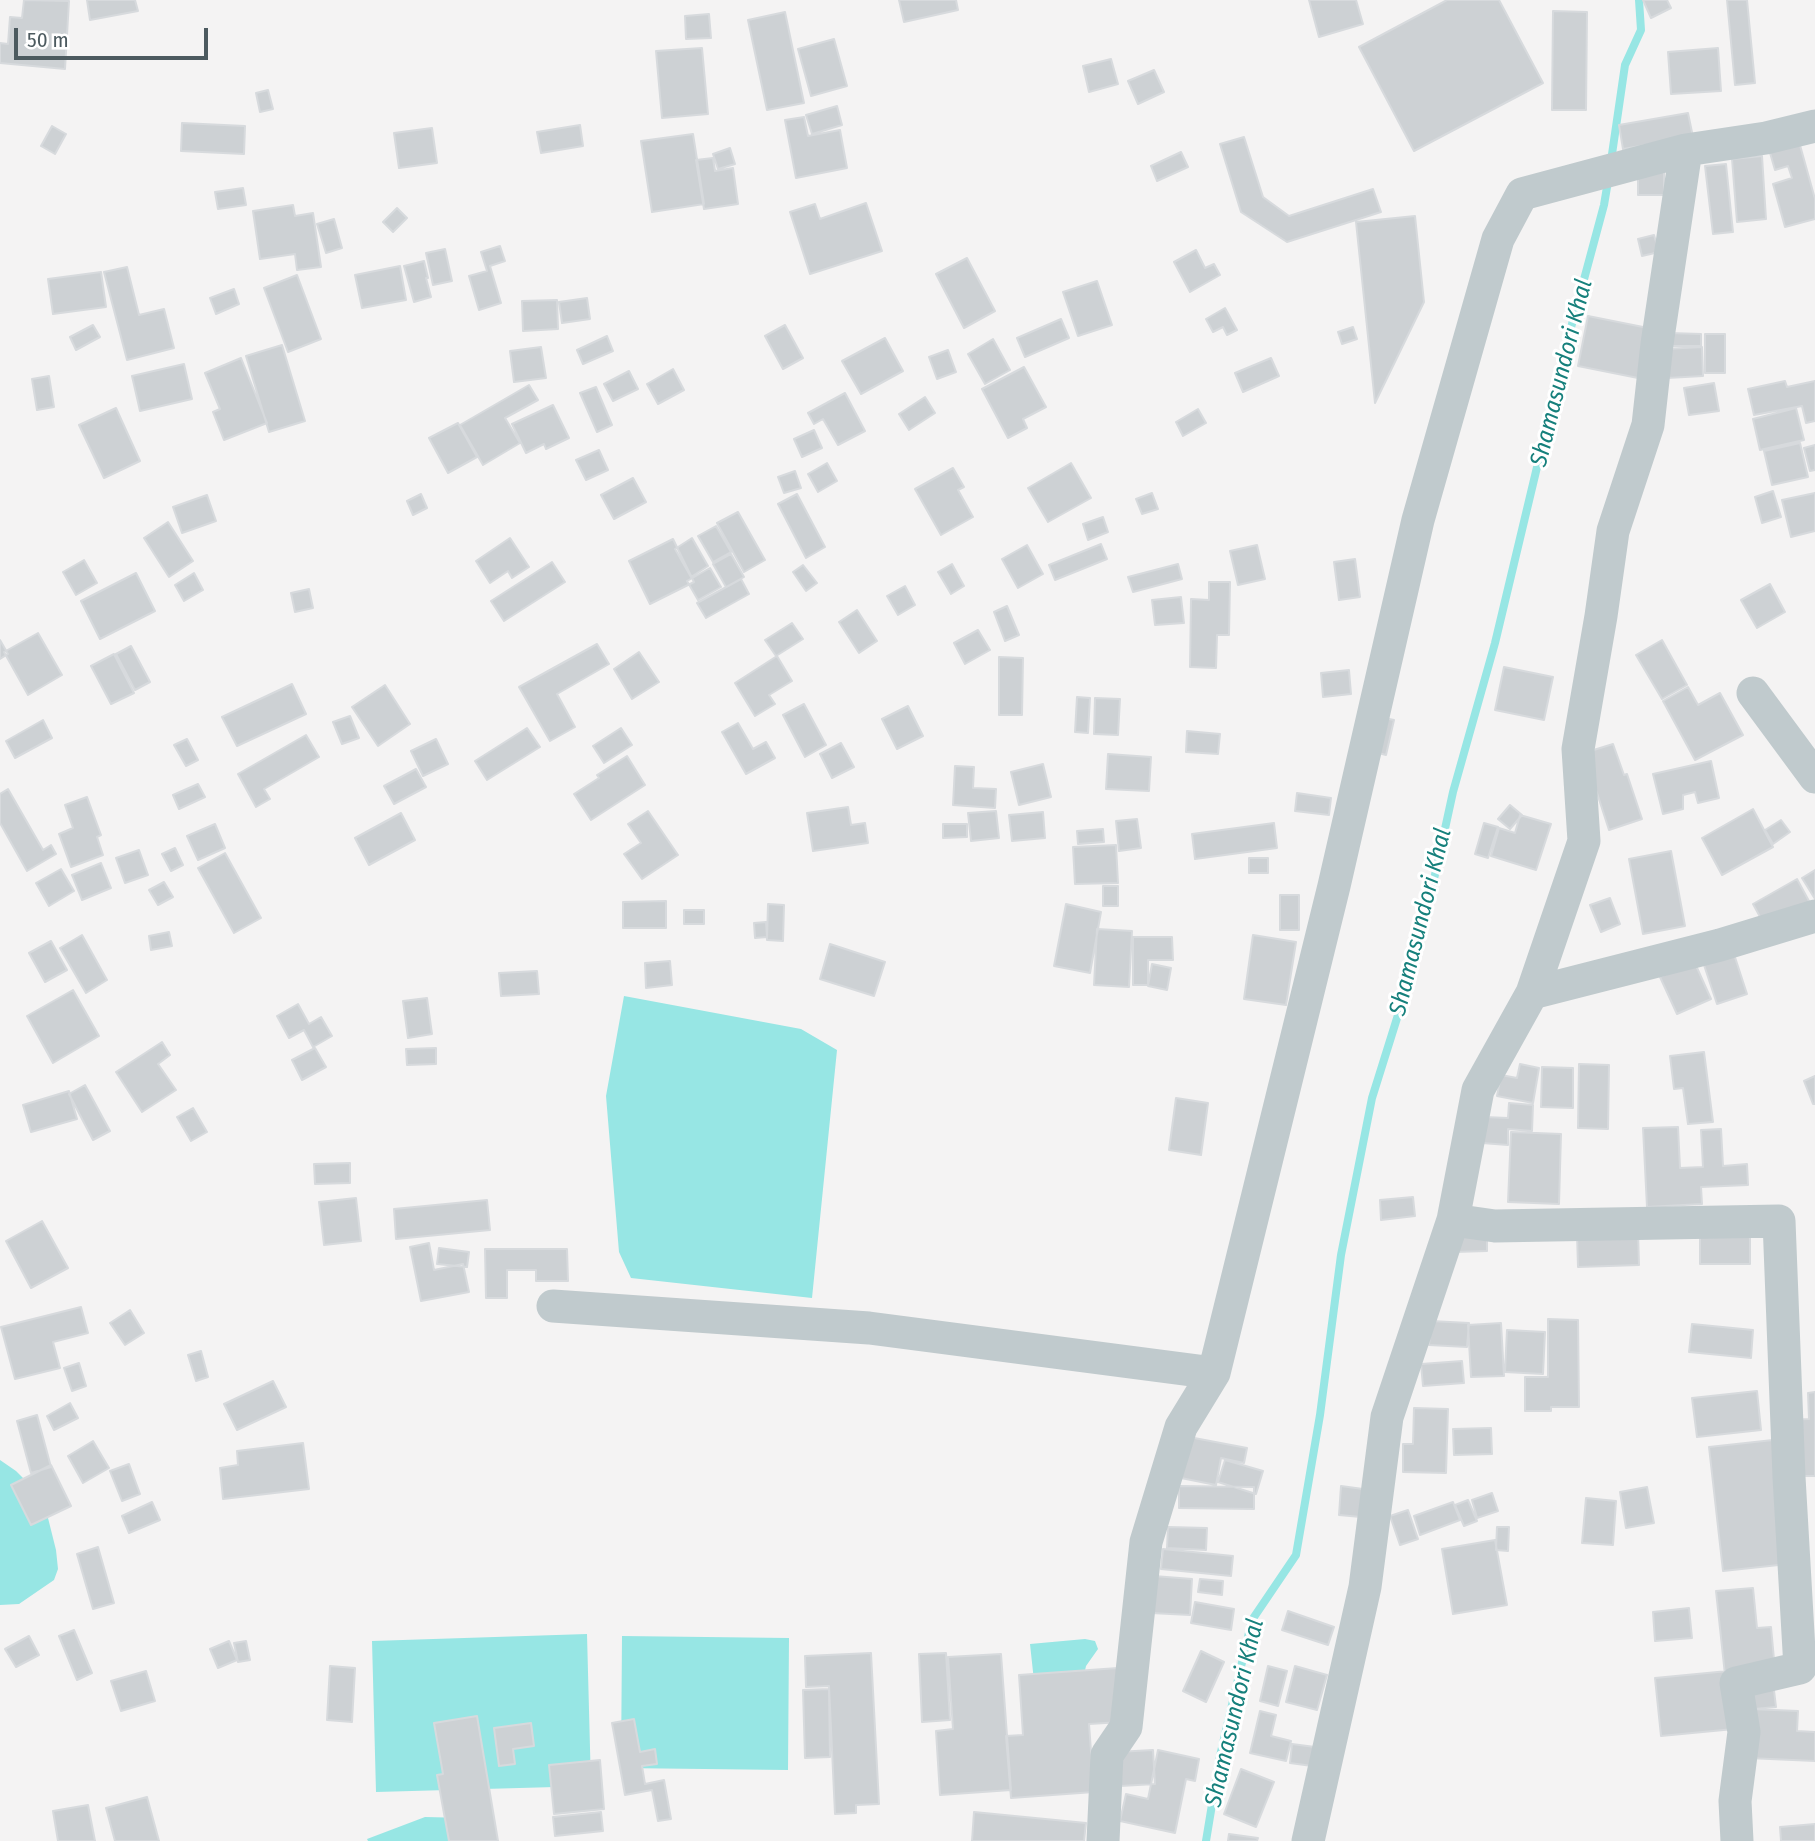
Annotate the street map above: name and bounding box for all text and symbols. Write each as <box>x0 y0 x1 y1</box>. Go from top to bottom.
scale bar <box>18 14 212 58</box>
text: 50 m <box>27 27 69 53</box>
water label: Shamasundori Khal <box>1525 276 1599 470</box>
water label: Shamasundori Khal <box>1384 825 1458 1019</box>
water label: Shamasundori Khal <box>1199 1616 1271 1810</box>

